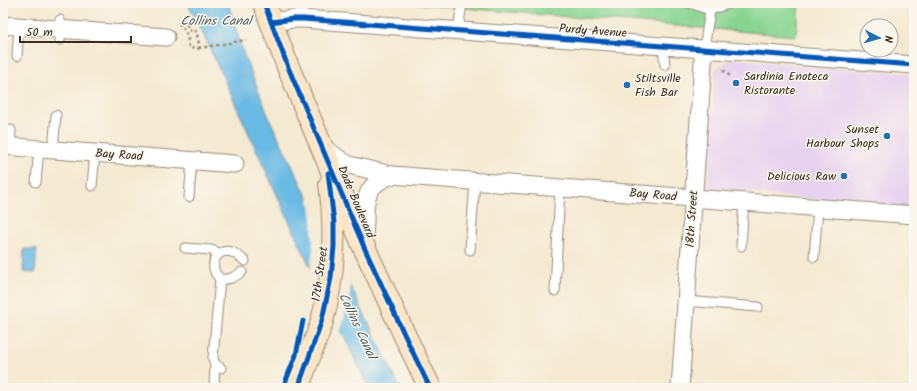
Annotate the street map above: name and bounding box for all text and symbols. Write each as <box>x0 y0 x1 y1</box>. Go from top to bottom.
water label: Collins Canal <box>181 11 254 32</box>
scale bar <box>20 18 131 44</box>
north arrow <box>859 18 899 58</box>
street label: Purdy Avenue <box>558 19 628 43</box>
text: 50 m <box>26 23 53 42</box>
text: N <box>879 35 897 43</box>
place label: Sardinia Enoteca Ristorante <box>744 67 829 100</box>
place label: Stiltsville Fish Bar <box>635 69 681 102</box>
marker: Sardinia Enoteca Ristorante <box>731 78 741 88</box>
marker: Stiltsville Fish Bar <box>622 80 632 90</box>
place label: Sunset Harbour Shops <box>806 120 879 153</box>
marker: Sunset Harbour Shops <box>882 131 892 141</box>
street label: Bay Road <box>95 144 144 166</box>
street label: Dade Boulevard <box>332 163 380 242</box>
place label: Delicious Raw <box>767 167 837 186</box>
marker: Delicious Raw <box>839 171 849 181</box>
street label: Bay Road <box>628 183 679 207</box>
street label: 18th Street <box>681 189 704 248</box>
street label: 17th Street <box>307 245 333 303</box>
water label: Collins Canal <box>332 289 383 365</box>

